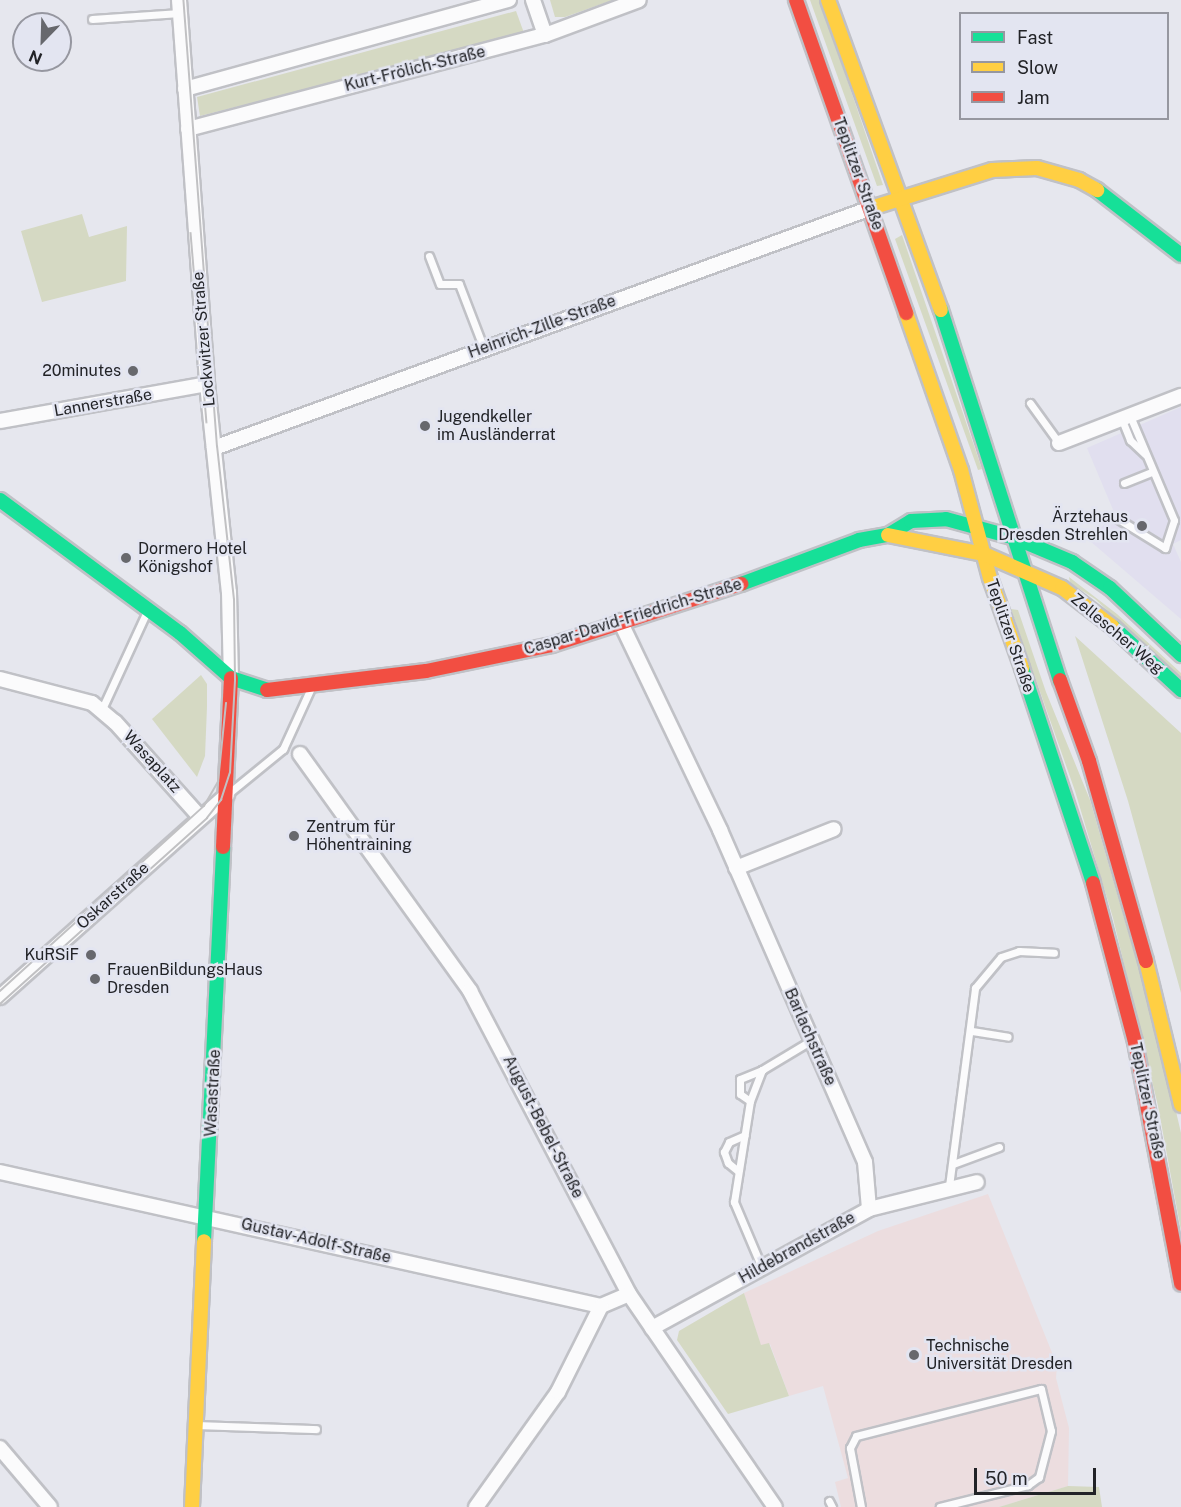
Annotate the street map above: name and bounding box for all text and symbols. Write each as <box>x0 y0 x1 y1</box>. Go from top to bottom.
north arrow <box>12 12 72 72</box>
legend <box>959 12 1169 120</box>
text: Fast <box>1017 27 1053 48</box>
street label: Kurt-Frölich-Straße <box>343 42 487 96</box>
text: N <box>26 46 45 68</box>
text: Slow <box>1017 57 1058 78</box>
text: Jam <box>1017 87 1050 108</box>
street label: Teplitzer Straße <box>829 115 887 233</box>
street label: Lockwitzer Straße <box>189 271 219 407</box>
street label: Heinrich-Zille-Straße <box>465 291 619 363</box>
place label: 20minutes <box>42 361 121 381</box>
marker: 20minutes <box>126 364 140 378</box>
street label: Lannerstraße <box>53 385 153 421</box>
place label: Jugendkeller im Ausländerrat <box>437 407 556 445</box>
marker: Jugendkeller im Ausländerrat <box>418 419 432 433</box>
place label: Ärztehaus Dresden Strehlen <box>998 507 1128 545</box>
marker: Ärztehaus Dresden Strehlen <box>1133 517 1151 535</box>
place label: Dormero Hotel Königshof <box>138 539 247 577</box>
marker: Dormero Hotel Königshof <box>119 551 133 565</box>
street label: Caspar-David-Friedrich-Straße <box>522 575 744 659</box>
street label: Teplitzer Straße <box>982 577 1038 695</box>
street label: Zellescher Weg <box>1067 589 1167 679</box>
street label: Wasaplatz <box>119 727 185 797</box>
place label: Zentrum für Höhentraining <box>306 817 412 855</box>
marker: Zentrum für Höhentraining <box>287 829 301 843</box>
street label: Oskarstraße <box>73 858 153 934</box>
place label: KuRSiF <box>25 945 79 965</box>
marker: KuRSiF <box>84 948 98 962</box>
place label: FrauenBildungsHaus Dresden <box>107 960 263 998</box>
marker: FrauenBildungsHaus Dresden <box>88 972 102 986</box>
street label: Barlachstraße <box>780 985 840 1089</box>
street label: Teplitzer Straße <box>1125 1041 1169 1161</box>
street label: Wasastraße <box>201 1049 225 1137</box>
street label: August-Bebel-Straße <box>499 1052 587 1202</box>
street label: Hildebrandstraße <box>736 1208 858 1288</box>
street label: Gustav-Adolf-Straße <box>239 1214 393 1268</box>
place label: Technische Universität Dresden <box>926 1336 1073 1374</box>
marker: Technische Universität Dresden <box>907 1348 921 1362</box>
scale bar <box>977 1456 1098 1494</box>
text: 50 m <box>985 1468 1028 1489</box>

